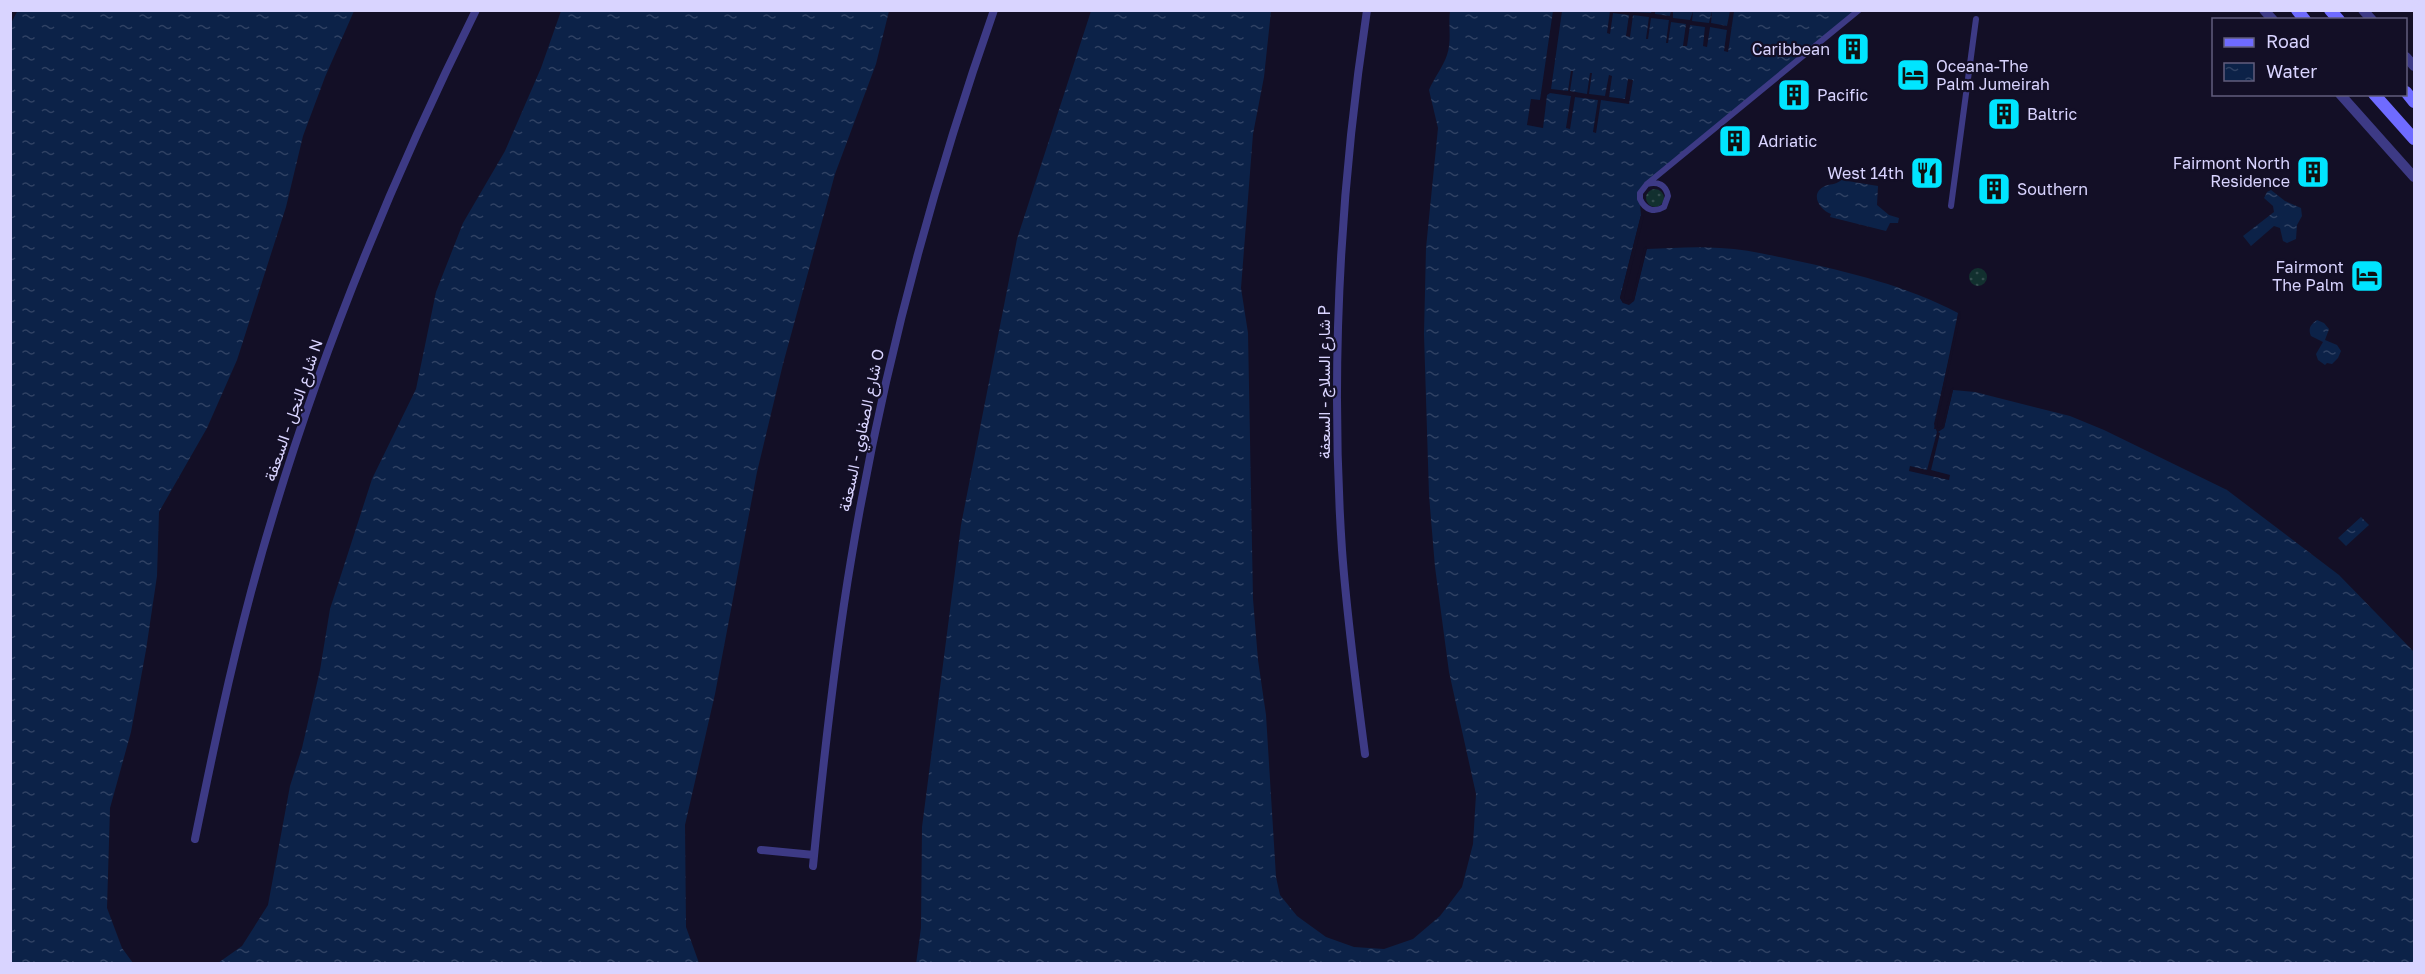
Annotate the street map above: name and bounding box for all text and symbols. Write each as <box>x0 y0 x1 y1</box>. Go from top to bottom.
legend <box>2212 18 2407 96</box>
text: Road <box>2266 30 2310 52</box>
building icon: Caribbean <box>1835 31 1871 67</box>
place label: Caribbean <box>1752 39 1830 59</box>
place label: Oceana-The Palm Jumeirah <box>1936 56 2050 94</box>
hotel icon: Oceana-The Palm Jumeirah <box>1895 57 1931 93</box>
text: Water <box>2266 60 2317 82</box>
building icon: Pacific <box>1776 77 1812 113</box>
place label: Pacific <box>1817 85 1868 105</box>
building icon: Baltric <box>1986 96 2022 132</box>
place label: Baltric <box>2027 104 2077 124</box>
building icon: Adriatic <box>1717 123 1753 159</box>
place label: Adriatic <box>1758 131 1817 151</box>
place label: Fairmont North Residence <box>2173 153 2290 191</box>
building icon: Fairmont North Residence <box>2295 154 2331 190</box>
restaurant icon: West 14th <box>1909 155 1945 191</box>
place label: West 14th <box>1827 163 1904 183</box>
building icon: Southern <box>1976 171 2012 207</box>
place label: Southern <box>2017 179 2088 199</box>
place label: Fairmont The Palm <box>2272 257 2344 295</box>
hotel icon: Fairmont The Palm <box>2349 258 2385 294</box>
street label: شارع السلاج - السعفة P <box>1314 305 1336 459</box>
street label: شارع النجل - السعفة N <box>259 336 329 484</box>
street label: شارع الصفاوي - السعفة O <box>834 347 892 514</box>

